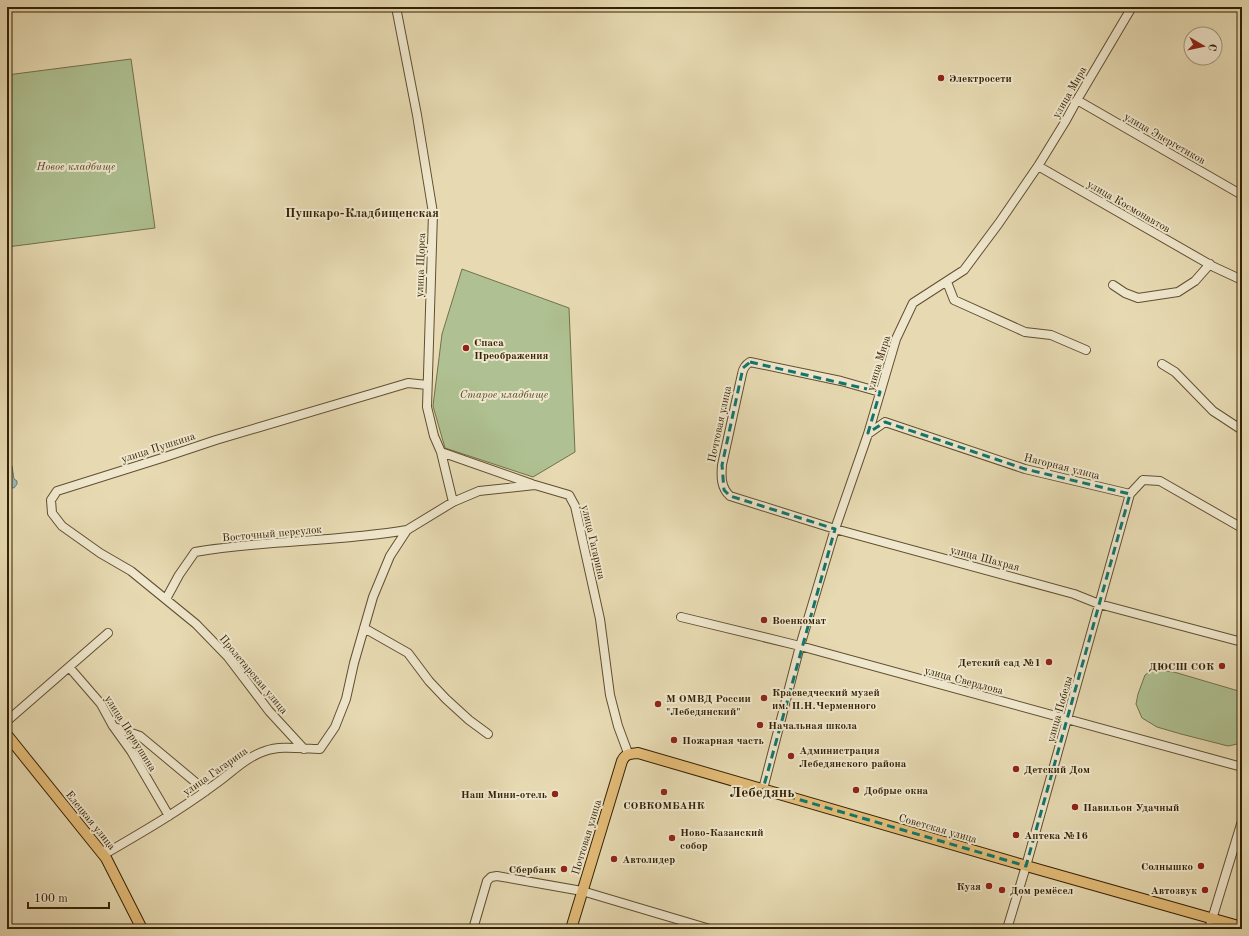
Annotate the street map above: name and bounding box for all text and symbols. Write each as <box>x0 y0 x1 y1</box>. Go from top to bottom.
north arrow <box>1183 26 1223 66</box>
text: С <box>1205 43 1217 52</box>
street label: улица Мира <box>1051 65 1090 120</box>
marker: Электросети <box>936 73 946 83</box>
place label: Электросети <box>949 74 1012 85</box>
street label: улица Энергетиков <box>1122 112 1207 167</box>
park label: Новое кладбище <box>35 162 116 173</box>
street label: улица Космонавтов <box>1085 179 1172 236</box>
district label: Пушкаро-Кладбищенская <box>285 207 439 220</box>
street label: улица Щорса <box>415 232 428 298</box>
street label: улица Мира <box>866 334 893 393</box>
place label: Спаса Преображения <box>474 338 548 362</box>
marker: Спаса Преображения <box>461 343 471 353</box>
street label: Почтовая улица <box>707 385 734 464</box>
park label: Старое кладбище <box>460 390 549 401</box>
street label: улица Пушкина <box>120 431 197 466</box>
street label: Нагорная улица <box>1023 453 1101 482</box>
street label: улица Гагарина <box>579 504 607 581</box>
street label: Восточный переулок <box>222 525 323 544</box>
street label: улица Шахрая <box>949 545 1021 574</box>
marker: Военкомат <box>759 615 769 625</box>
place label: Военкомат <box>772 616 826 627</box>
street label: Пролетарская улица <box>217 633 289 717</box>
marker: Детский сад №1 <box>1044 657 1054 667</box>
place label: Детский сад №1 <box>958 658 1041 669</box>
marker: ДЮСШ СОК <box>1217 661 1227 671</box>
place label: ДЮСШ СОК <box>1149 662 1214 673</box>
street label: улица Свердлова <box>923 666 1005 697</box>
street label: улица Победы <box>1046 675 1075 744</box>
place label: Краеведческий музей им. П.Н.Черменного <box>772 688 880 712</box>
marker: Краеведческий музей им. П.Н.Черменного <box>759 693 769 703</box>
street label: улица Первушина <box>102 694 158 774</box>
place label: М ОМВД России "Лебедянский" <box>666 694 751 718</box>
marker: М ОМВД России "Лебедянский" <box>653 699 663 709</box>
marker: Начальная школа <box>755 720 765 730</box>
place label: Начальная школа <box>768 721 857 732</box>
marker: Пожарная часть <box>669 735 679 745</box>
place label: Пожарная часть <box>682 736 764 747</box>
street label: улица Гагарина <box>182 746 251 799</box>
place label: Администрация Лебедянского района <box>799 746 907 770</box>
marker: Администрация Лебедянского района <box>786 751 796 761</box>
marker: Детский Дом <box>1011 764 1021 774</box>
place label: Детский Дом <box>1024 765 1090 776</box>
marker: Добрые окна <box>851 785 861 795</box>
district label: Лебедянь <box>729 786 795 801</box>
place label: Добрые окна <box>864 786 929 797</box>
marker: СОВКОМБАНК <box>659 787 669 797</box>
street label: Елецкая улица <box>63 789 117 853</box>
marker: Наш Мини-отель <box>550 789 560 799</box>
place label: Наш Мини-отель <box>461 790 547 801</box>
street label: Почтовая улица <box>571 798 604 876</box>
place label: СОВКОМБАНК <box>623 801 705 812</box>
marker: Павильон Удачный <box>1070 802 1080 812</box>
place label: Павильон Удачный <box>1083 803 1179 814</box>
street label: Советская улица <box>897 813 979 846</box>
place label: Ново-Казанский собор <box>680 828 764 852</box>
marker: Аптека №16 <box>1011 830 1021 840</box>
place label: Аптека №16 <box>1024 831 1088 842</box>
marker: Ново-Казанский собор <box>667 833 677 843</box>
marker: Автолидер <box>609 854 619 864</box>
place label: Автолидер <box>622 855 675 866</box>
marker: Солнышко <box>1196 861 1206 871</box>
place label: Солнышко <box>1141 862 1193 873</box>
marker: Сбербанк <box>559 864 569 874</box>
place label: Сбербанк <box>509 865 556 876</box>
marker: Кузя <box>984 881 994 891</box>
place label: Кузя <box>956 882 981 893</box>
scale bar <box>28 884 109 910</box>
marker: Дом ремёсел <box>997 885 1007 895</box>
marker: Автозвук <box>1200 885 1210 895</box>
place label: Дом ремёсел <box>1010 886 1074 897</box>
place label: Автозвук <box>1151 886 1197 897</box>
text: 100 m <box>34 893 68 905</box>

